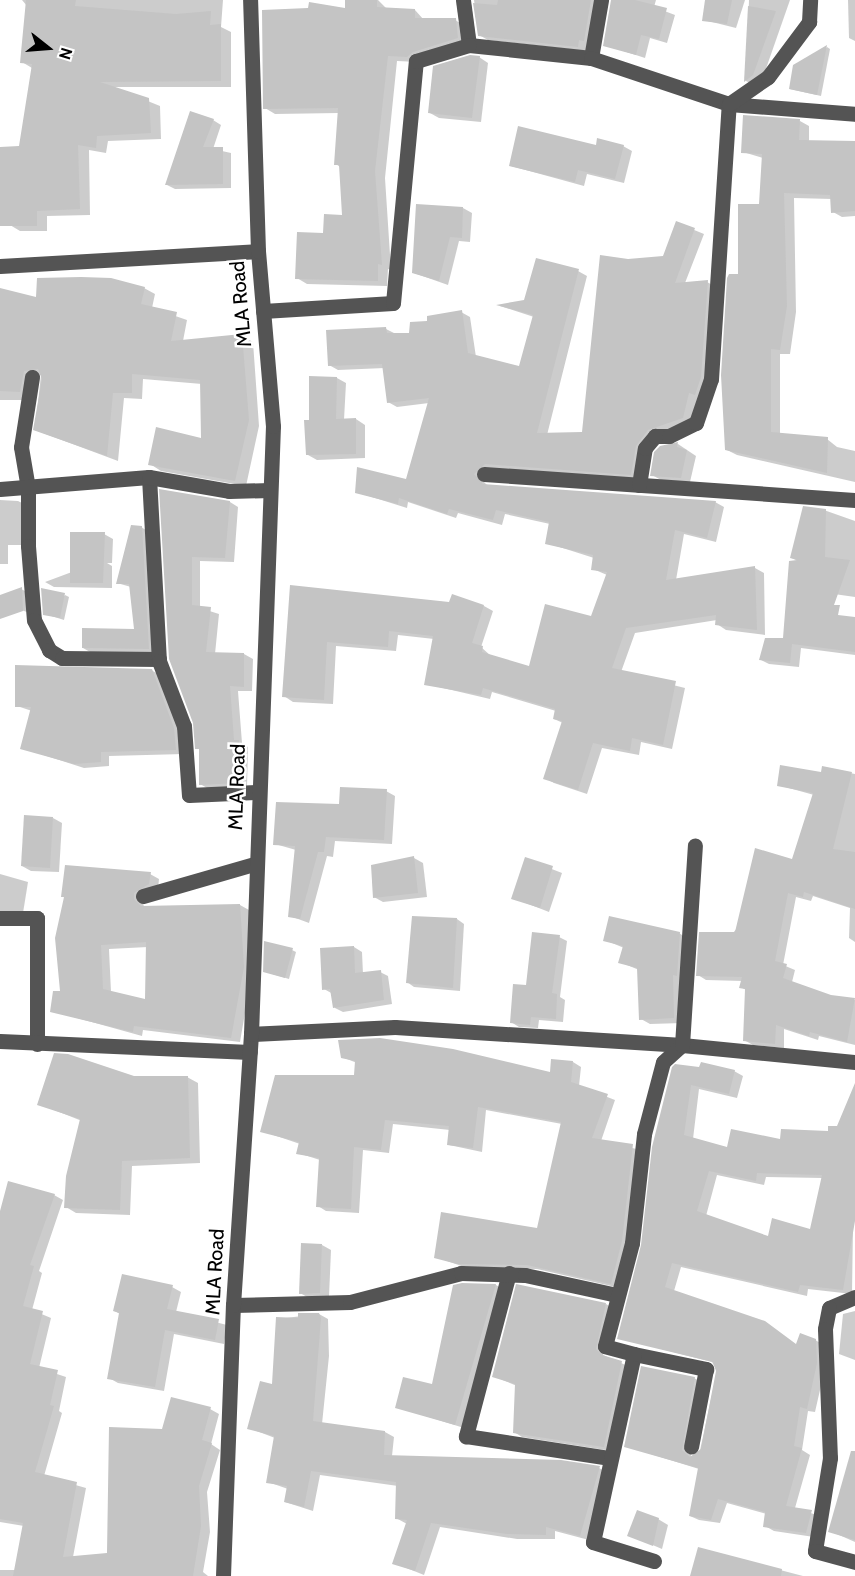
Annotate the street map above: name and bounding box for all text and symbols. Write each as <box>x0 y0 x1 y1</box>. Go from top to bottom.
north arrow <box>18 18 78 78</box>
text: N <box>55 45 76 62</box>
street label: MLA Road <box>225 260 257 348</box>
street label: MLA Road <box>224 743 250 831</box>
street label: MLA Road <box>201 1228 229 1316</box>

